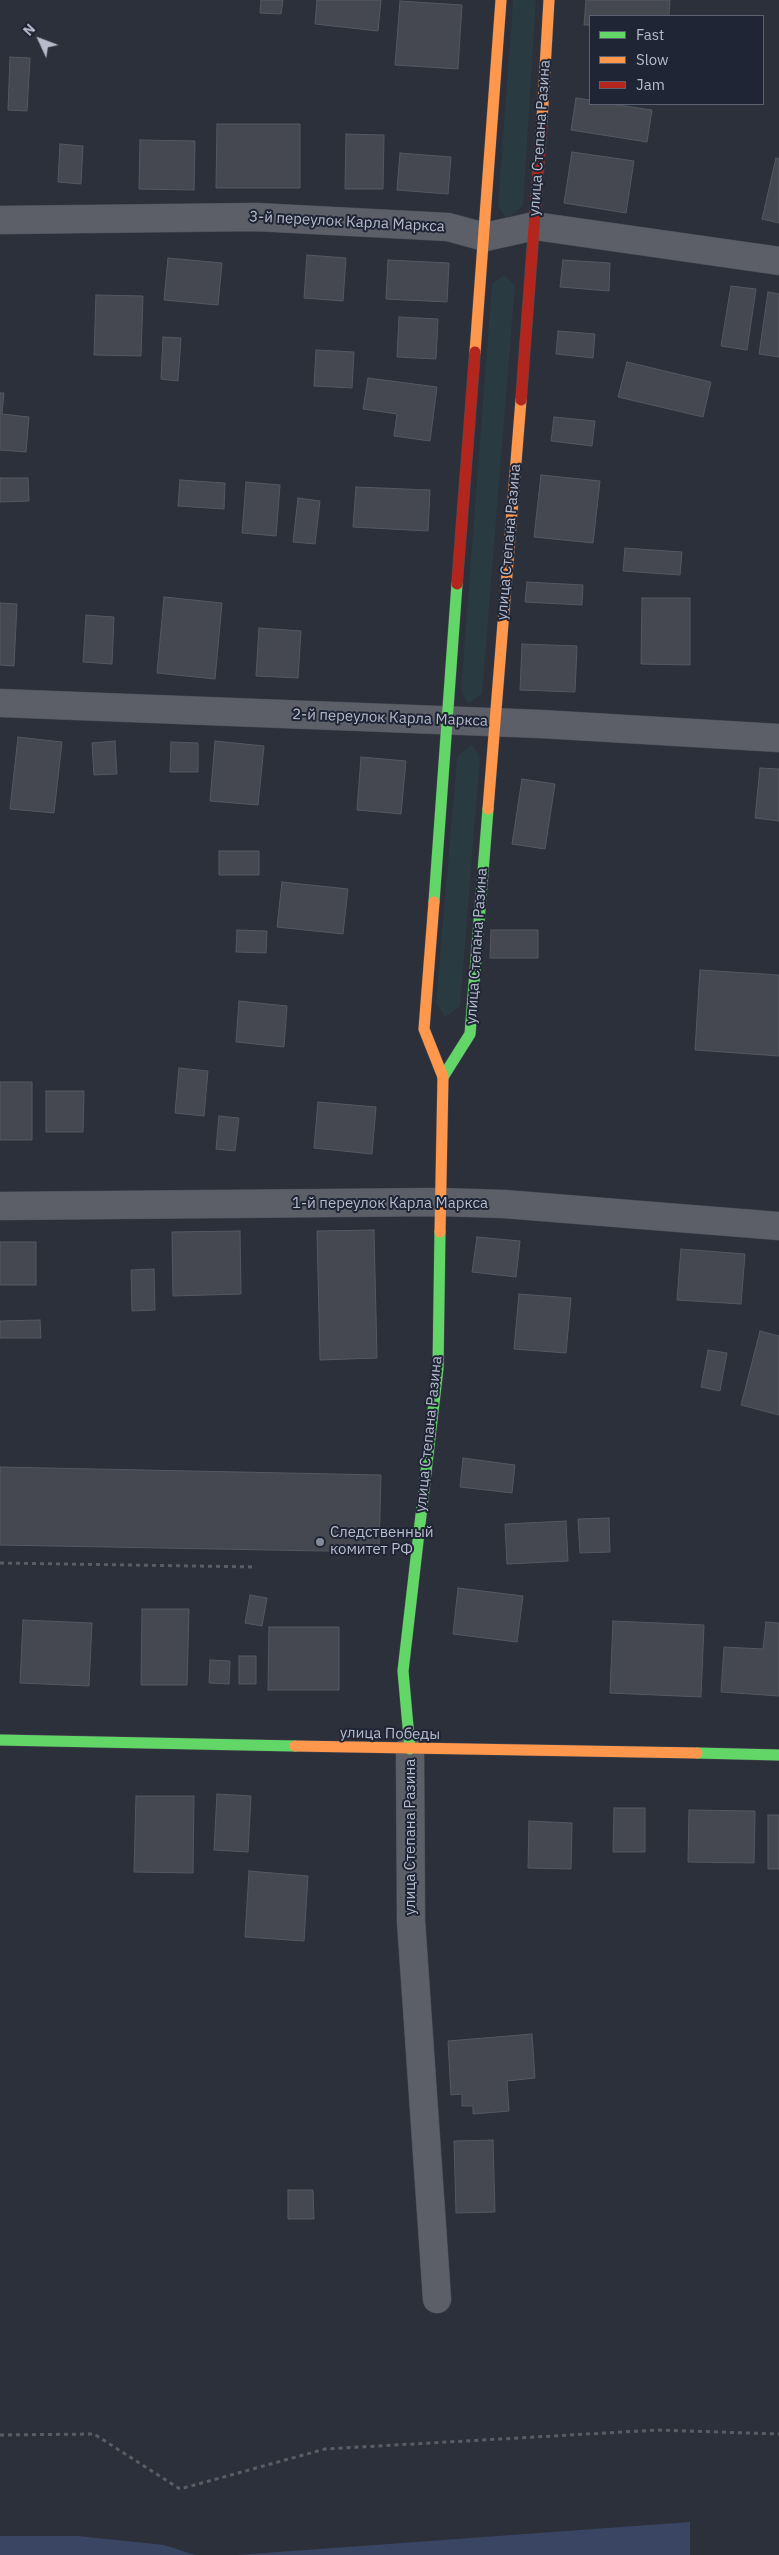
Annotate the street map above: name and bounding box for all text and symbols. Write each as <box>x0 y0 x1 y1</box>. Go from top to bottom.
north arrow <box>15 15 65 65</box>
legend <box>589 15 764 105</box>
text: N <box>19 20 39 40</box>
text: Fast <box>636 25 664 44</box>
text: Slow <box>636 50 669 69</box>
street label: улица Степана Разина <box>526 59 554 217</box>
text: Jam <box>636 75 665 94</box>
street label: 3-й переулок Карла Маркса <box>249 208 445 236</box>
street label: улица Степана Разина <box>493 463 525 621</box>
street label: 2-й переулок Карла Маркса <box>292 706 488 730</box>
street label: улица Степана Разина <box>463 867 491 1025</box>
street label: 1-й переулок Карла Маркса <box>292 1195 488 1213</box>
street label: улица Степана Разина <box>412 1355 446 1513</box>
place label: Следственный комитет РФ <box>330 1524 434 1559</box>
marker: Следственный комитет РФ <box>314 1536 326 1548</box>
street label: улица Победы <box>340 1724 440 1744</box>
street label: улица Степана Разина <box>402 1759 420 1915</box>

